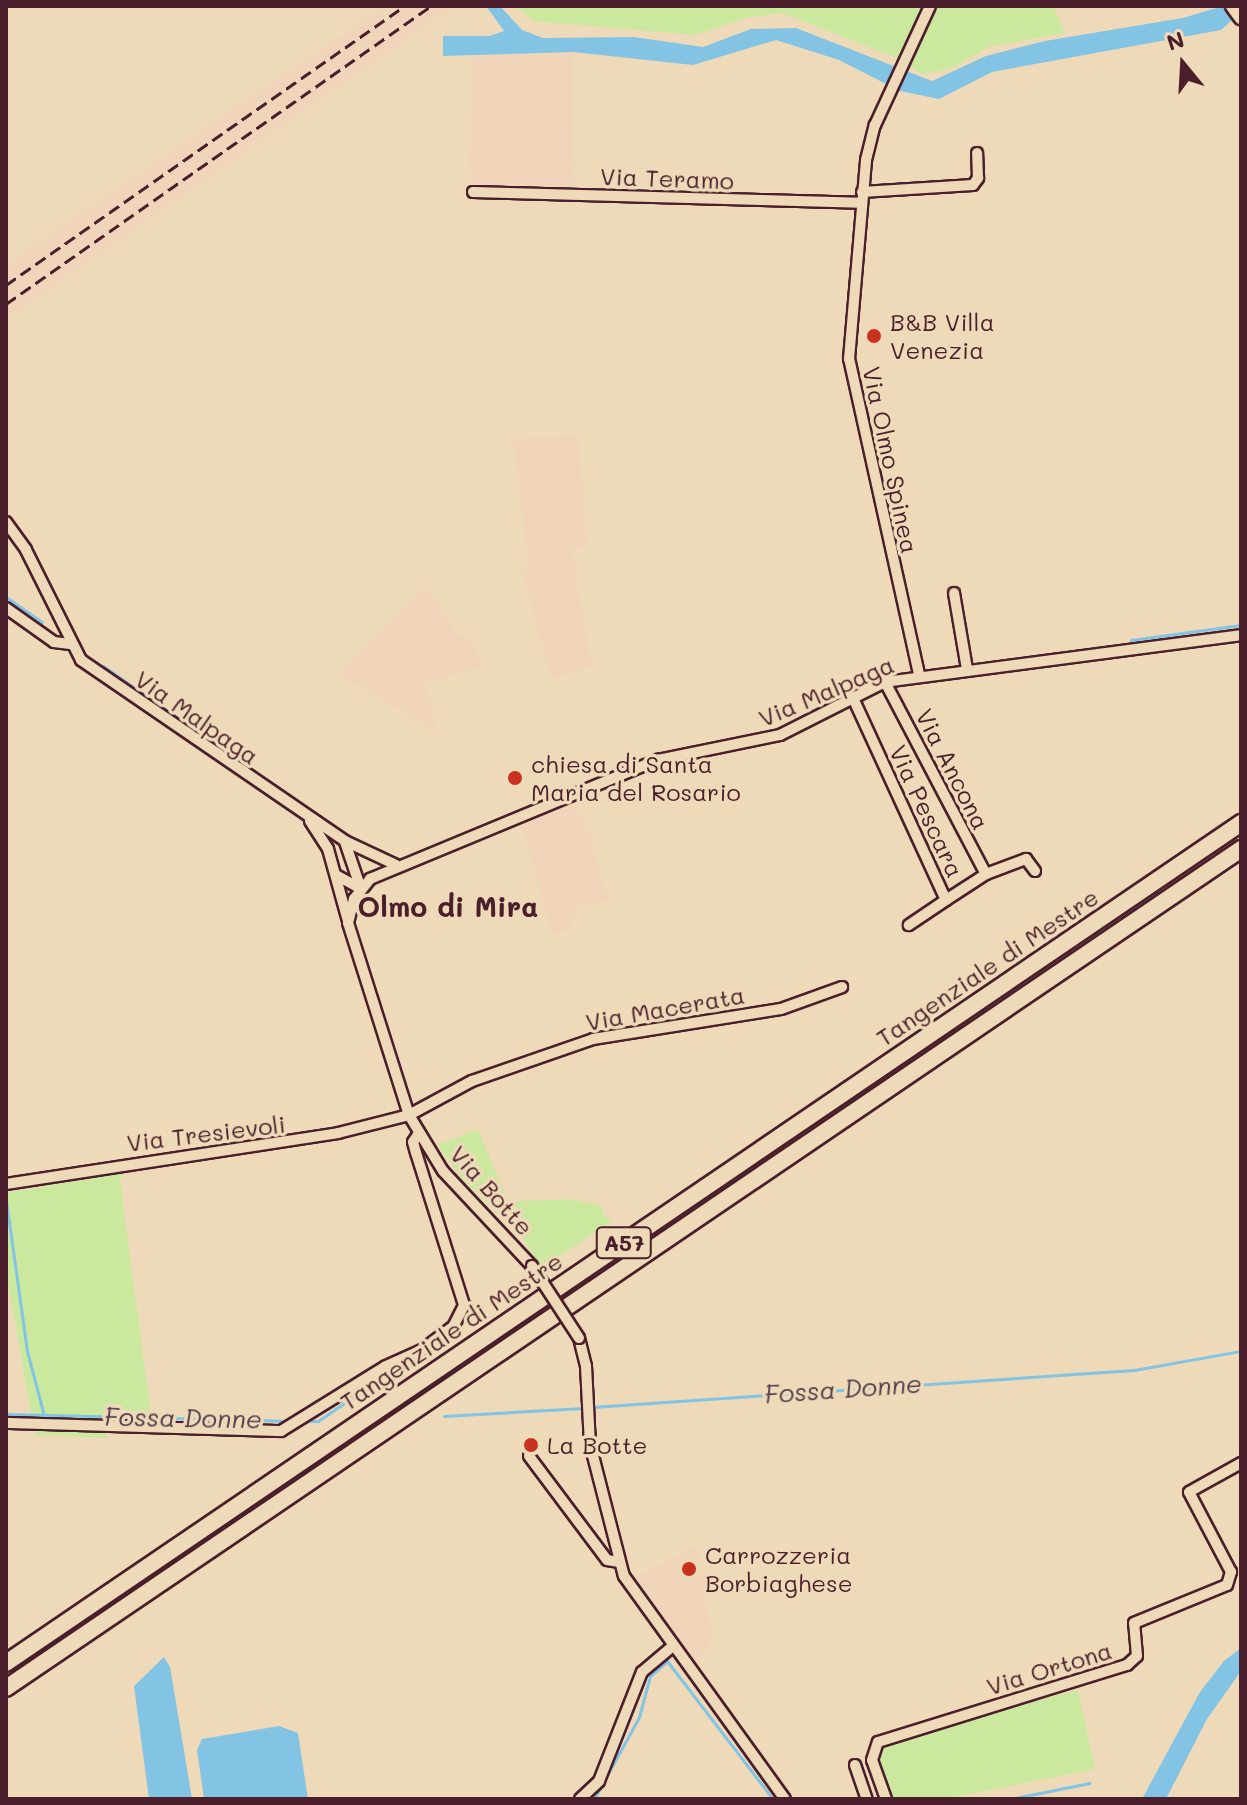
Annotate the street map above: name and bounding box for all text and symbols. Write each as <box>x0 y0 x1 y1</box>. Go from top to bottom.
north arrow <box>1143 24 1223 104</box>
text: N <box>1163 24 1188 57</box>
street label: Via Teramo <box>600 161 734 195</box>
place label: B&B Villa Venezia <box>890 308 995 364</box>
marker: B&B Villa Venezia <box>865 327 883 345</box>
street label: Via Olmo Spinea <box>857 364 925 556</box>
street label: Via Malpaga <box>754 650 898 732</box>
street label: Via Malpaga <box>130 664 264 770</box>
street label: Via Ancona <box>910 704 996 834</box>
street label: Via Pescara <box>884 740 970 882</box>
place label: chiesa di Santa Maria del Rosario <box>531 750 741 806</box>
marker: chiesa di Santa Maria del Rosario <box>506 769 524 787</box>
street label: Tangenziale di Mestre <box>871 882 1103 1052</box>
district label: Olmo di Mira <box>358 889 538 923</box>
street label: Via Macerata <box>583 980 747 1036</box>
street label: Via Tresievoli <box>125 1109 287 1157</box>
street label: Via Botte <box>444 1139 540 1241</box>
road number: A57 <box>594 1225 654 1261</box>
street label: Tangenziale di Mestre <box>335 1246 567 1416</box>
water label: Fossa Donne <box>763 1368 923 1410</box>
water label: Fossa Donne <box>104 1401 262 1435</box>
place label: La Botte <box>547 1431 647 1459</box>
marker: La Botte <box>522 1436 540 1454</box>
place label: Carrozzeria Borbiaghese <box>705 1541 853 1597</box>
marker: Carrozzeria Borbiaghese <box>680 1560 698 1578</box>
street label: Via Ortona <box>983 1635 1115 1701</box>

